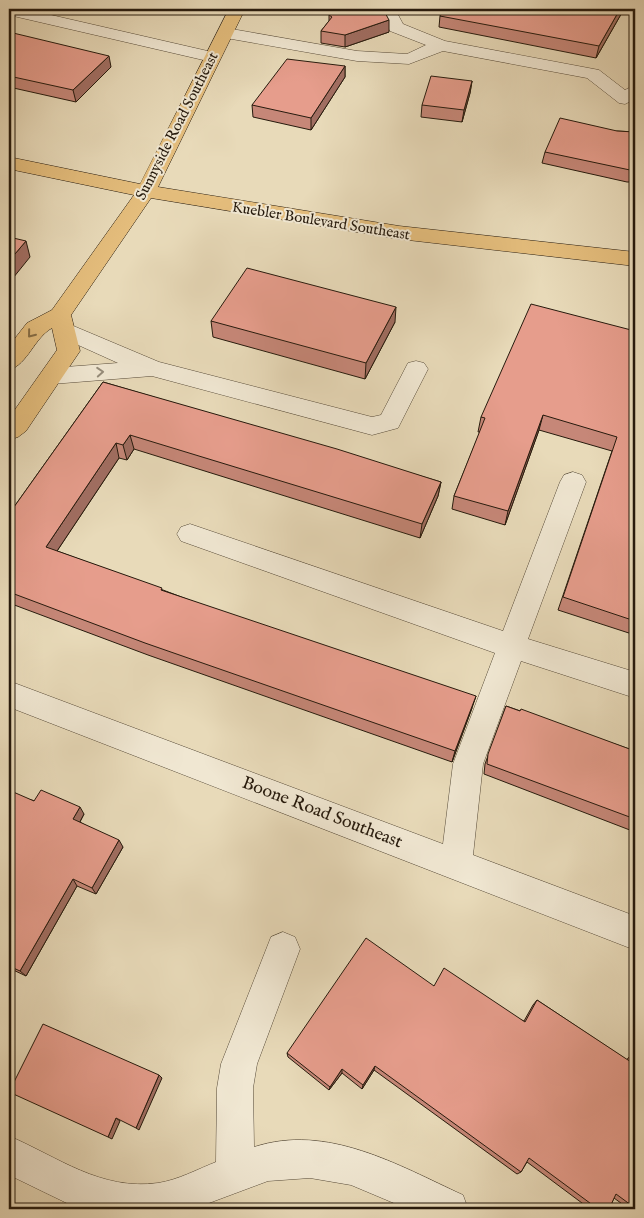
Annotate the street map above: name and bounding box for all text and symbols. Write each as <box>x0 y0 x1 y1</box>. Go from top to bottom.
street label: Sunnyside Road Southeast <box>131 49 223 203</box>
street label: Kuebler Boulevard Southeast <box>231 198 411 244</box>
one-way arrow <box>28 328 36 337</box>
one-way arrow <box>96 367 104 378</box>
street label: Boone Road Southeast <box>238 772 406 854</box>

